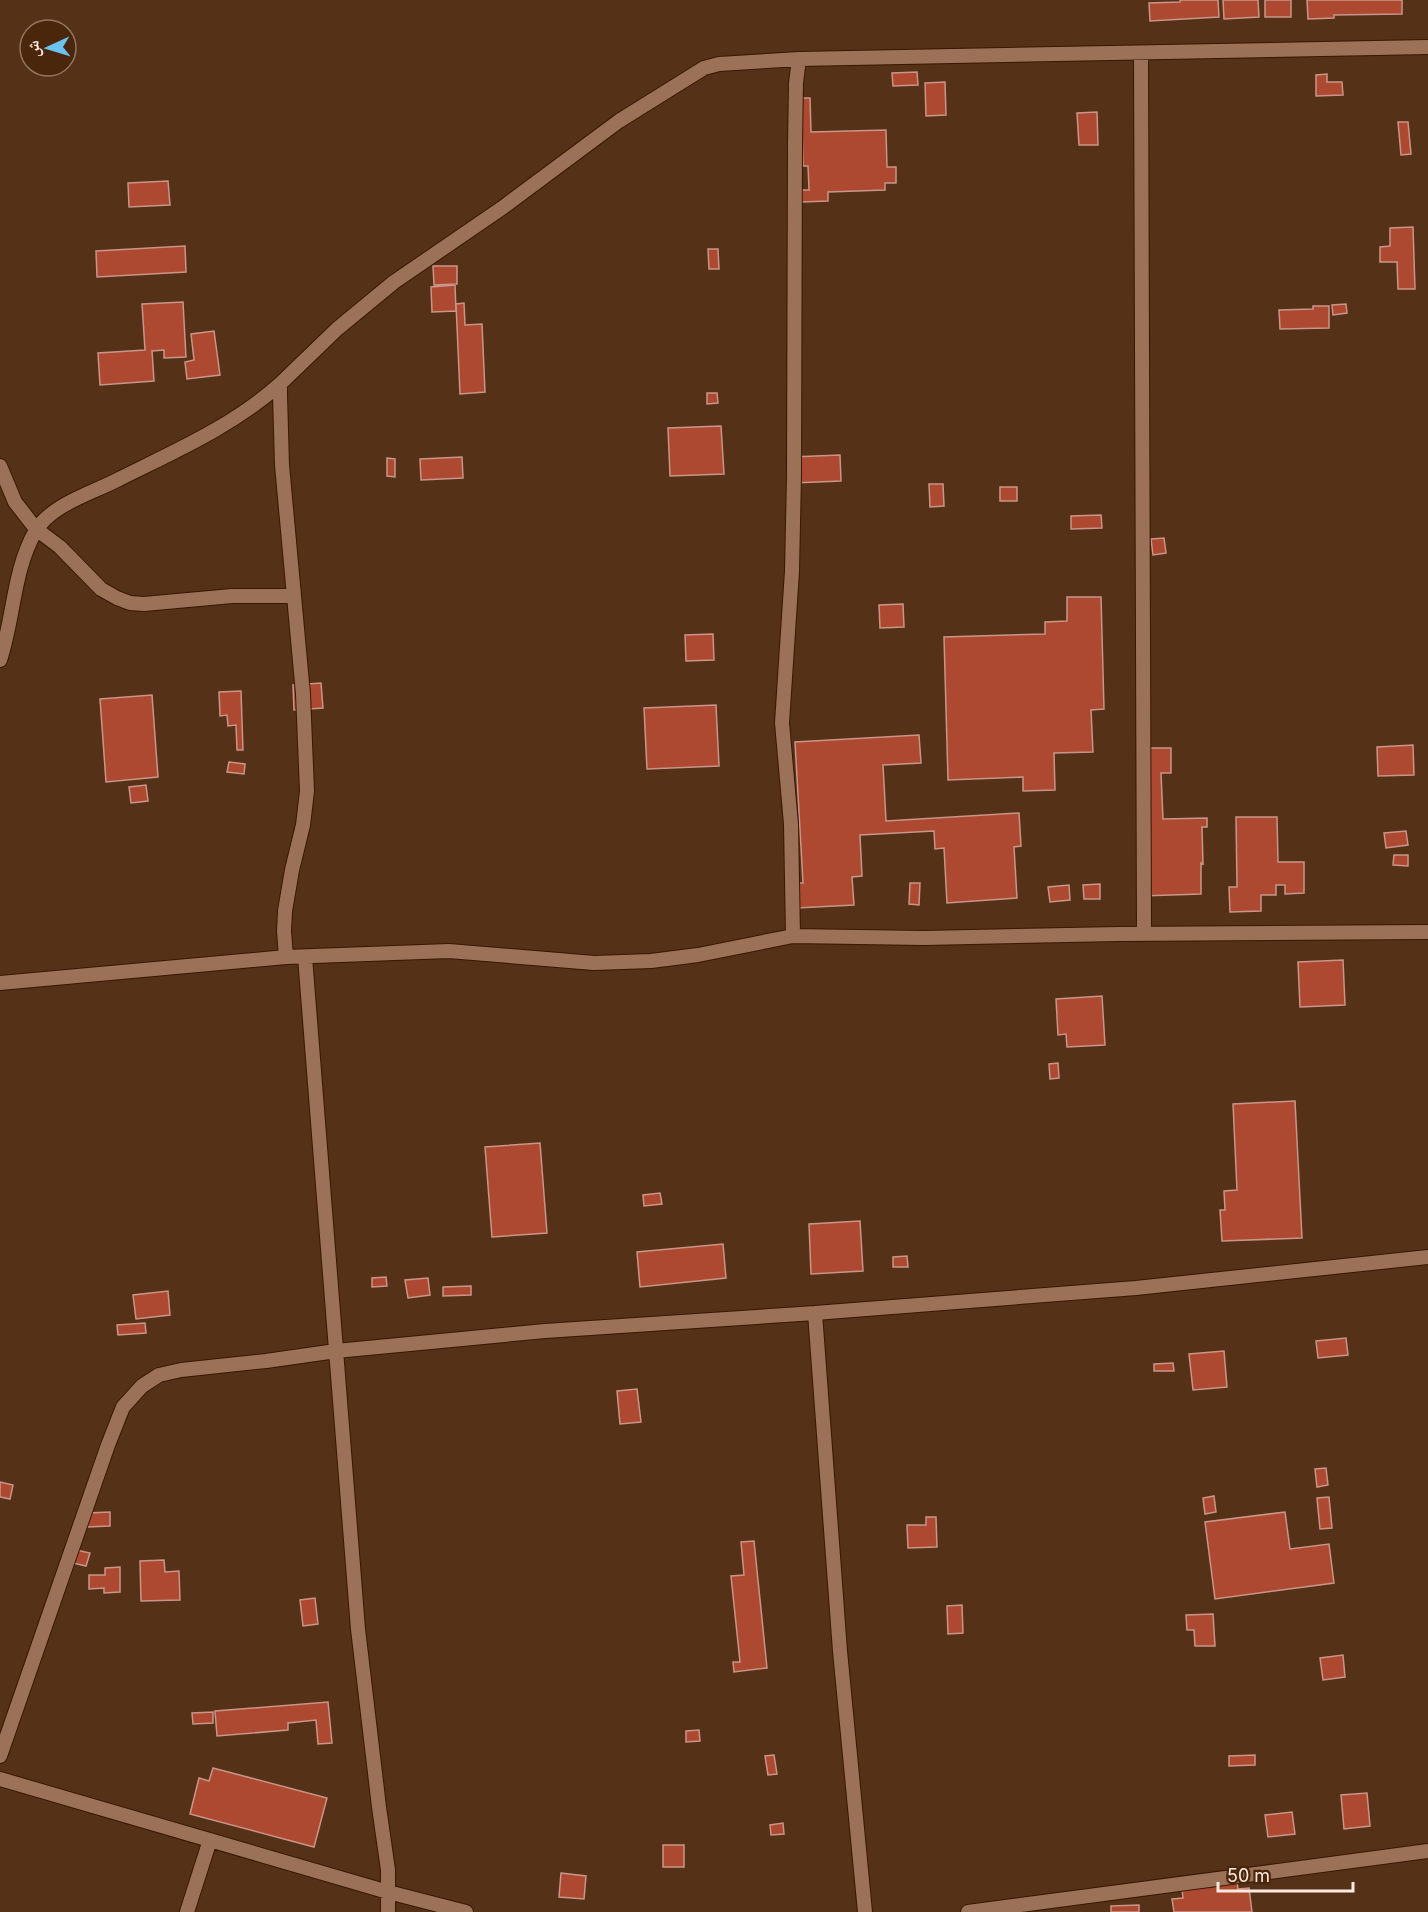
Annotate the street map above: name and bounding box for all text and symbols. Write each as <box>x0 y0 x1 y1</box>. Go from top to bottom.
north arrow <box>18 18 78 78</box>
text: ش <box>22 40 44 58</box>
scale bar <box>1218 1855 1353 1893</box>
text: 50 m <box>1227 1865 1270 1886</box>

